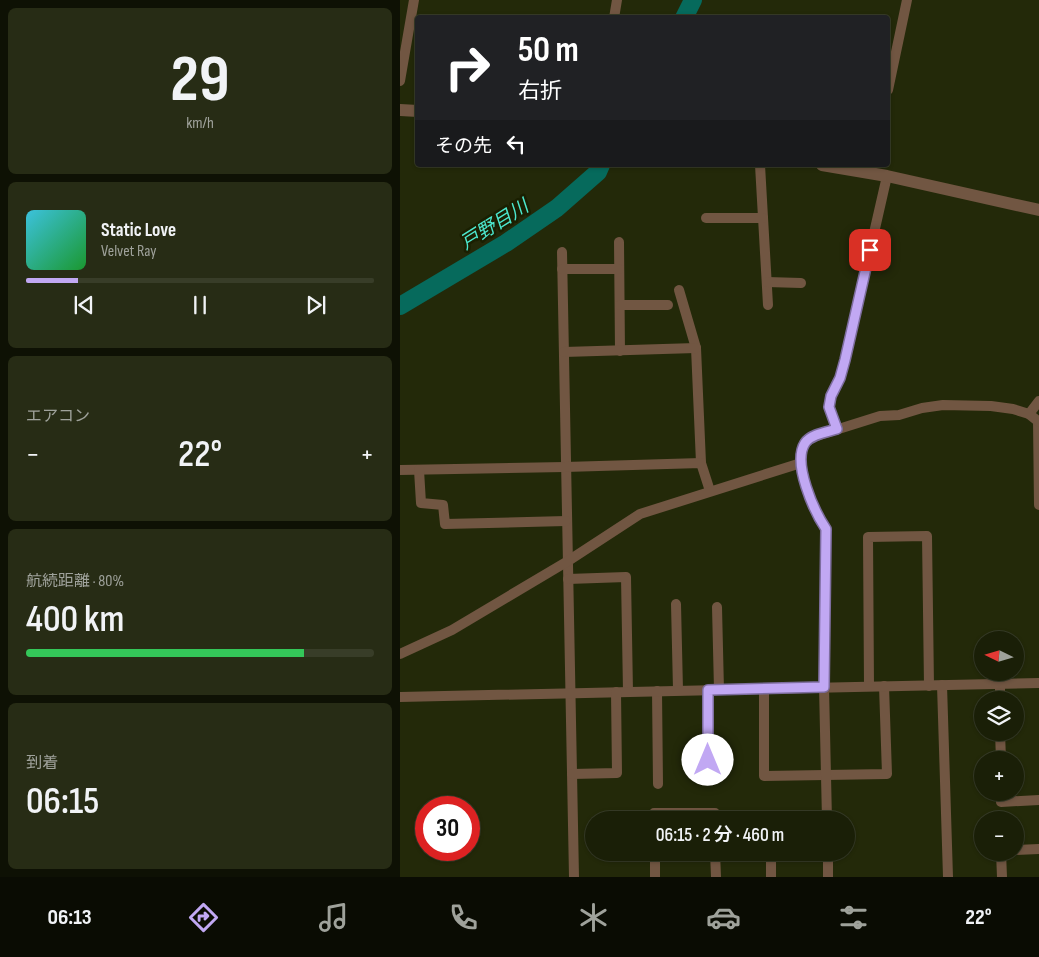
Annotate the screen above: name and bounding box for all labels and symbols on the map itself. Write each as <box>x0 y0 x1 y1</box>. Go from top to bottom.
water label: 戸野目川 <box>456 194 535 255</box>
pin <box>849 229 891 271</box>
north arrow <box>974 631 1024 681</box>
position arrow <box>681 733 733 785</box>
speed limit sign: 30 <box>415 796 480 861</box>

